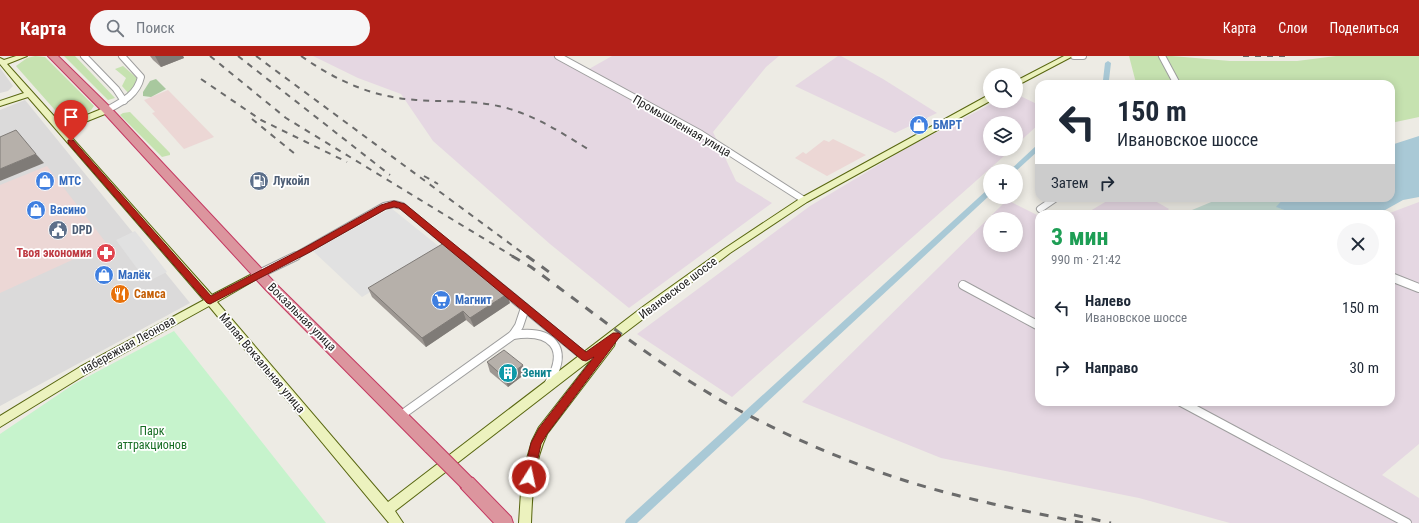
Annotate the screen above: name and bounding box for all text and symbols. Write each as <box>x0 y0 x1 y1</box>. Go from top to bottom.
search box <box>90 10 370 46</box>
text: Карта <box>20 17 66 40</box>
icon: search <box>104 17 126 39</box>
text: Поиск <box>136 19 175 37</box>
text: Карта <box>1223 20 1256 36</box>
text: Слои <box>1278 20 1308 36</box>
text: Поделиться <box>1330 20 1399 36</box>
map controls <box>983 68 1023 252</box>
button: search <box>983 68 1023 108</box>
street label: Промышленная улица <box>630 92 734 160</box>
text: 150 m <box>1117 95 1187 128</box>
icon: left <box>1051 96 1103 148</box>
pin <box>54 100 88 141</box>
icon: arrive <box>60 106 82 128</box>
shop icon: БМРТ <box>908 114 930 136</box>
button: layers <box>983 116 1023 156</box>
place label: БМРТ <box>933 118 962 132</box>
text: Ивановское шоссе <box>1117 129 1258 150</box>
button: + <box>983 164 1023 204</box>
shop icon: МТС <box>34 170 56 192</box>
fuel station icon: Лукойл <box>248 170 270 192</box>
icon: right <box>1096 172 1118 194</box>
place label: МТС <box>59 174 81 188</box>
place label: Лукойл <box>273 174 309 188</box>
text: Затем <box>1051 174 1088 192</box>
shop icon: Васино <box>25 199 47 221</box>
place label: Васино <box>50 203 86 217</box>
button: − <box>983 212 1023 252</box>
public building icon: DPD <box>47 219 69 241</box>
place label: DPD <box>72 223 93 237</box>
text: 3 мин <box>1051 223 1109 251</box>
button: close <box>1337 223 1379 265</box>
pharmacy icon: Твоя экономия <box>95 242 117 264</box>
place label: Твоя экономия <box>16 246 92 260</box>
text: 990 m · 21:42 <box>1051 252 1121 267</box>
street label: Ивановское шоссе <box>636 254 720 322</box>
shop icon: Малёк <box>93 264 115 286</box>
place label: Малёк <box>118 268 151 282</box>
street label: Вокзальная улица <box>265 280 339 354</box>
restaurant icon: Самса <box>109 283 131 305</box>
place label: Самса <box>134 287 166 301</box>
supermarket icon: Магнит <box>430 289 452 311</box>
text: Налево <box>1085 292 1131 310</box>
place label: Магнит <box>455 293 492 307</box>
icon: left <box>1051 297 1073 319</box>
text: 150 m <box>1342 299 1379 317</box>
street label: Малая Вокзальная улица <box>216 310 308 416</box>
text: Ивановское шоссе <box>1085 310 1187 325</box>
street label: набережная Леонова <box>78 313 178 377</box>
icon: right <box>1051 357 1073 379</box>
text: Направо <box>1085 359 1138 377</box>
text: 30 m <box>1349 359 1379 377</box>
building icon: Зенит <box>497 362 519 384</box>
place label: Зенит <box>522 366 552 380</box>
park label: Парк аттракционов <box>117 424 187 452</box>
position arrow <box>508 456 550 498</box>

